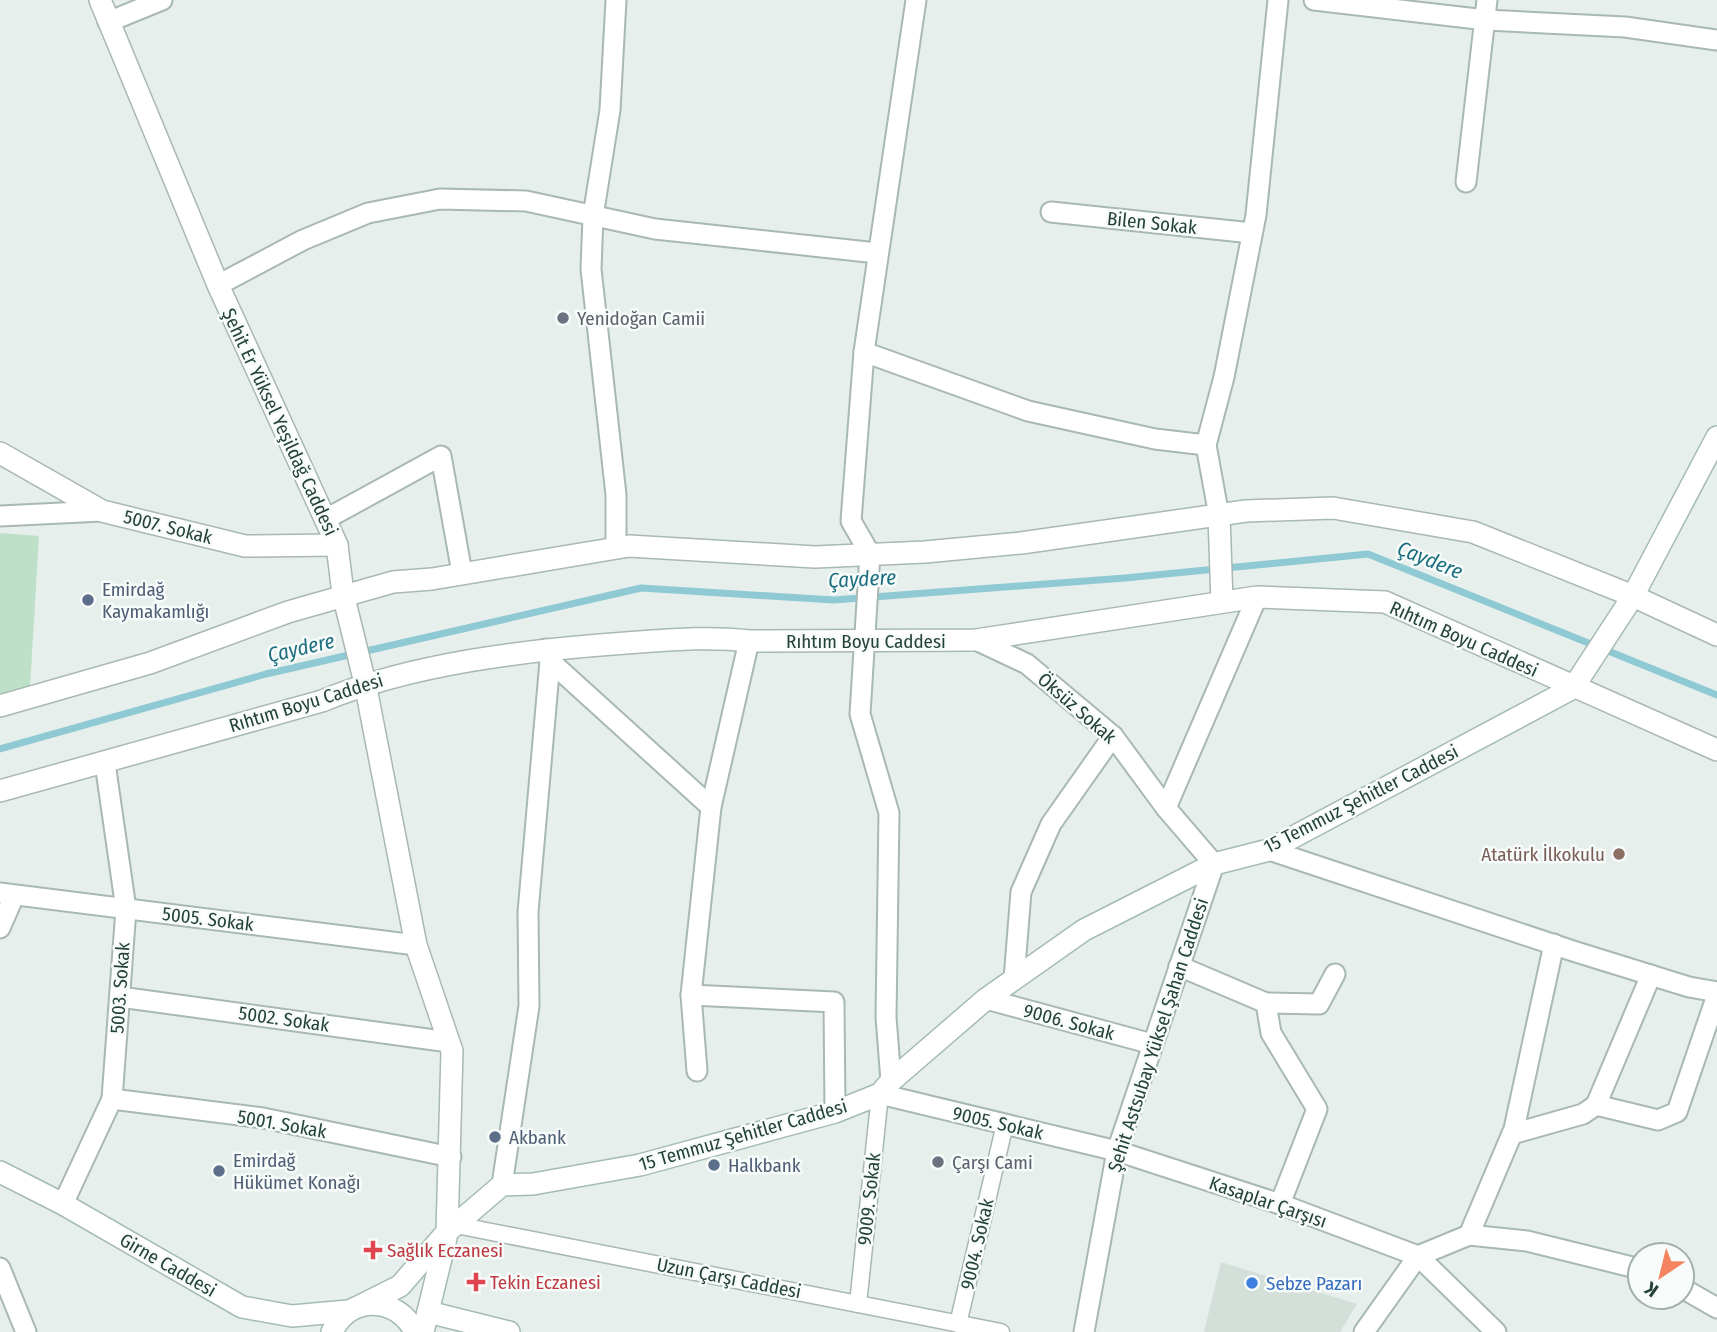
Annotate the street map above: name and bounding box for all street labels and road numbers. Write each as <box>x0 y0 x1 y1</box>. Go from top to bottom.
street label: Bilen Sokak <box>1106 207 1198 239</box>
street label: Şehit Er Yüksel Yeşildağ Caddesi <box>217 305 343 539</box>
street label: 5007. Sokak <box>121 505 215 549</box>
street label: Rıhtım Boyu Caddesi <box>1386 596 1542 682</box>
street label: Rıhtım Boyu Caddesi <box>786 630 946 653</box>
street label: Öksüz Sokak <box>1033 668 1121 749</box>
street label: Rıhtım Boyu Caddesi <box>226 669 386 737</box>
street label: 15 Temmuz Şehitler Caddesi <box>1260 740 1462 858</box>
street label: Şehit Astsubay Yüksel Şahan Caddesi <box>1103 895 1213 1175</box>
street label: 5005. Sokak <box>161 902 255 936</box>
street label: 5003. Sokak <box>105 941 135 1034</box>
street label: 9006. Sokak <box>1021 999 1117 1045</box>
street label: 5002. Sokak <box>237 1001 331 1037</box>
street label: 15 Temmuz Şehitler Caddesi <box>636 1094 850 1176</box>
street label: 9005. Sokak <box>950 1101 1046 1145</box>
street label: 5001. Sokak <box>236 1105 328 1143</box>
street label: 9009. Sokak <box>853 1152 885 1246</box>
street label: Kasaplar Çarşısı <box>1206 1171 1330 1233</box>
street label: 9004. Sokak <box>955 1196 999 1292</box>
street label: Girne Caddesi <box>116 1228 220 1302</box>
street label: Uzun Çarşı Caddesi <box>655 1253 803 1303</box>

